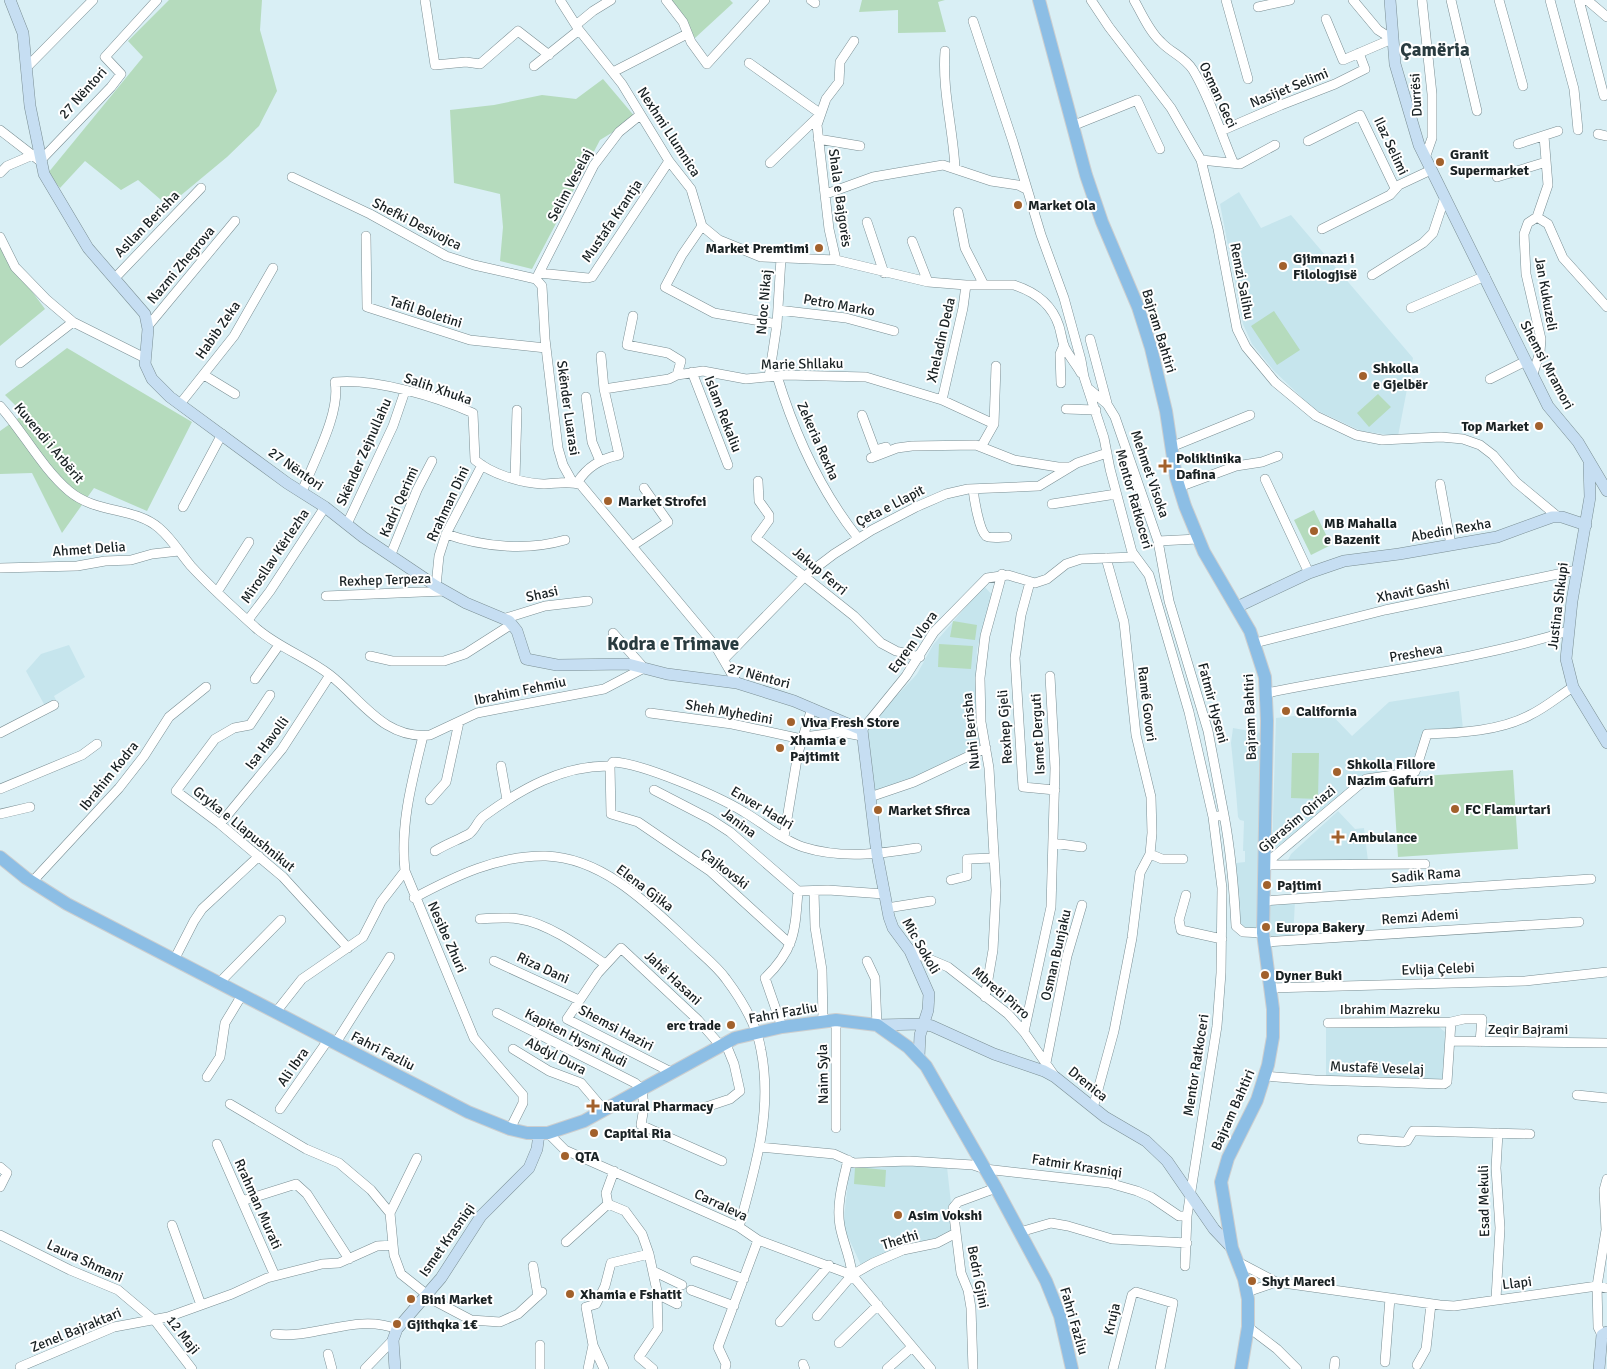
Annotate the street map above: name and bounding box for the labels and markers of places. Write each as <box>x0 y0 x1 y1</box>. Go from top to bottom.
place label: Granit Supermarket <box>1450 146 1530 179</box>
marker: Granit Supermarket <box>1434 156 1446 168</box>
place label: Market Ola <box>1028 197 1096 214</box>
marker: Market Ola <box>1012 199 1024 211</box>
place label: Market Premtimi <box>706 240 809 257</box>
marker: Market Premtimi <box>813 242 825 254</box>
place label: Gjimnazi i Filologjisë <box>1293 250 1357 283</box>
marker: Gjimnazi i Filologjisë <box>1277 260 1289 272</box>
place label: Shkolla e Gjelbër <box>1373 360 1428 393</box>
marker: Shkolla e Gjelbër <box>1357 370 1369 382</box>
place label: Top Market <box>1461 418 1530 435</box>
marker: Top Market <box>1533 420 1545 432</box>
place label: Poliklinika Dafina <box>1176 450 1242 483</box>
marker: Poliklinika Dafina <box>1158 459 1172 473</box>
place label: Market Strofci <box>618 493 706 510</box>
marker: Market Strofci <box>602 495 614 507</box>
place label: MB Mahalla e Bazenit <box>1324 515 1397 548</box>
marker: MB Mahalla e Bazenit <box>1308 525 1320 537</box>
place label: California <box>1296 703 1357 720</box>
marker: California <box>1280 705 1292 717</box>
place label: Viva Fresh Store <box>801 714 899 731</box>
marker: Viva Fresh Store <box>785 716 797 728</box>
place label: Xhamia e Pajtimit <box>790 732 846 765</box>
marker: Xhamia e Pajtimit <box>774 742 786 754</box>
place label: Shkolla Fillore Nazim Gafurri <box>1347 756 1436 789</box>
marker: Shkolla Fillore Nazim Gafurri <box>1331 766 1343 778</box>
place label: FC Flamurtari <box>1465 801 1551 818</box>
place label: Market Sfirca <box>888 802 970 819</box>
marker: FC Flamurtari <box>1449 803 1461 815</box>
marker: Market Sfirca <box>872 804 884 816</box>
place label: Ambulance <box>1349 829 1417 846</box>
marker: Ambulance <box>1331 830 1345 844</box>
place label: Pajtimi <box>1277 877 1321 894</box>
marker: Pajtimi <box>1261 879 1273 891</box>
place label: Europa Bakery <box>1276 919 1365 936</box>
marker: Europa Bakery <box>1260 921 1272 933</box>
place label: Dyner Buki <box>1275 967 1342 984</box>
marker: Dyner Buki <box>1259 969 1271 981</box>
place label: erc trade <box>667 1017 721 1034</box>
marker: erc trade <box>725 1019 737 1031</box>
place label: Natural Pharmacy <box>603 1098 713 1115</box>
marker: Natural Pharmacy <box>587 1100 599 1112</box>
place label: Capital Ria <box>604 1125 671 1142</box>
marker: Capital Ria <box>588 1127 600 1139</box>
place label: QTA <box>575 1148 599 1165</box>
marker: QTA <box>559 1150 571 1162</box>
place label: Asim Vokshi <box>908 1207 982 1224</box>
marker: Asim Vokshi <box>892 1209 904 1221</box>
place label: Shyt Mareci <box>1262 1273 1335 1290</box>
marker: Shyt Mareci <box>1246 1275 1258 1287</box>
place label: Xhamia e Fshatit <box>580 1286 682 1303</box>
marker: Xhamia e Fshatit <box>564 1288 576 1300</box>
place label: Bini Market <box>421 1291 493 1308</box>
marker: Bini Market <box>405 1293 417 1305</box>
place label: Gjithqka 1€ <box>407 1316 478 1333</box>
marker: Gjithqka 1€ <box>391 1318 403 1330</box>

